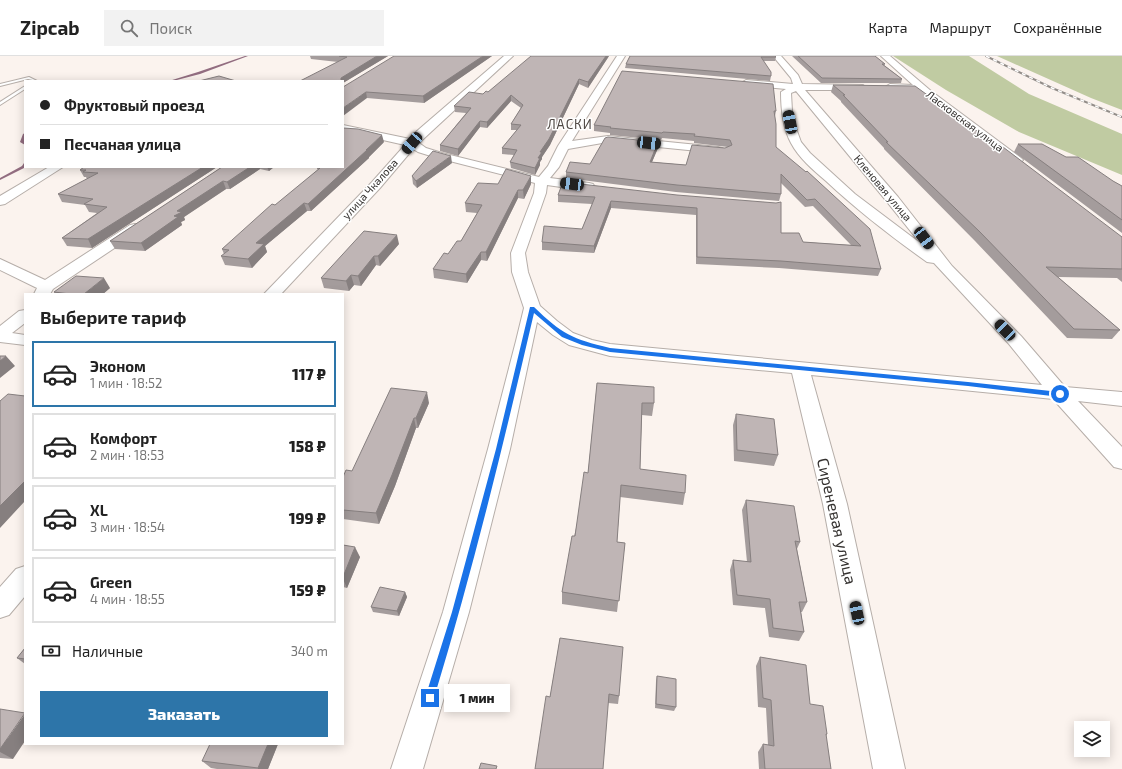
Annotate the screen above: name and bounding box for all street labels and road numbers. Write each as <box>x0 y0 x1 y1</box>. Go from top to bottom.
street label: Ласковская улица <box>923 87 1007 155</box>
street label: Кленовая улица <box>851 152 915 224</box>
street label: улица Чкалова <box>339 156 401 222</box>
street label: Сиреневая улица <box>813 456 861 586</box>

